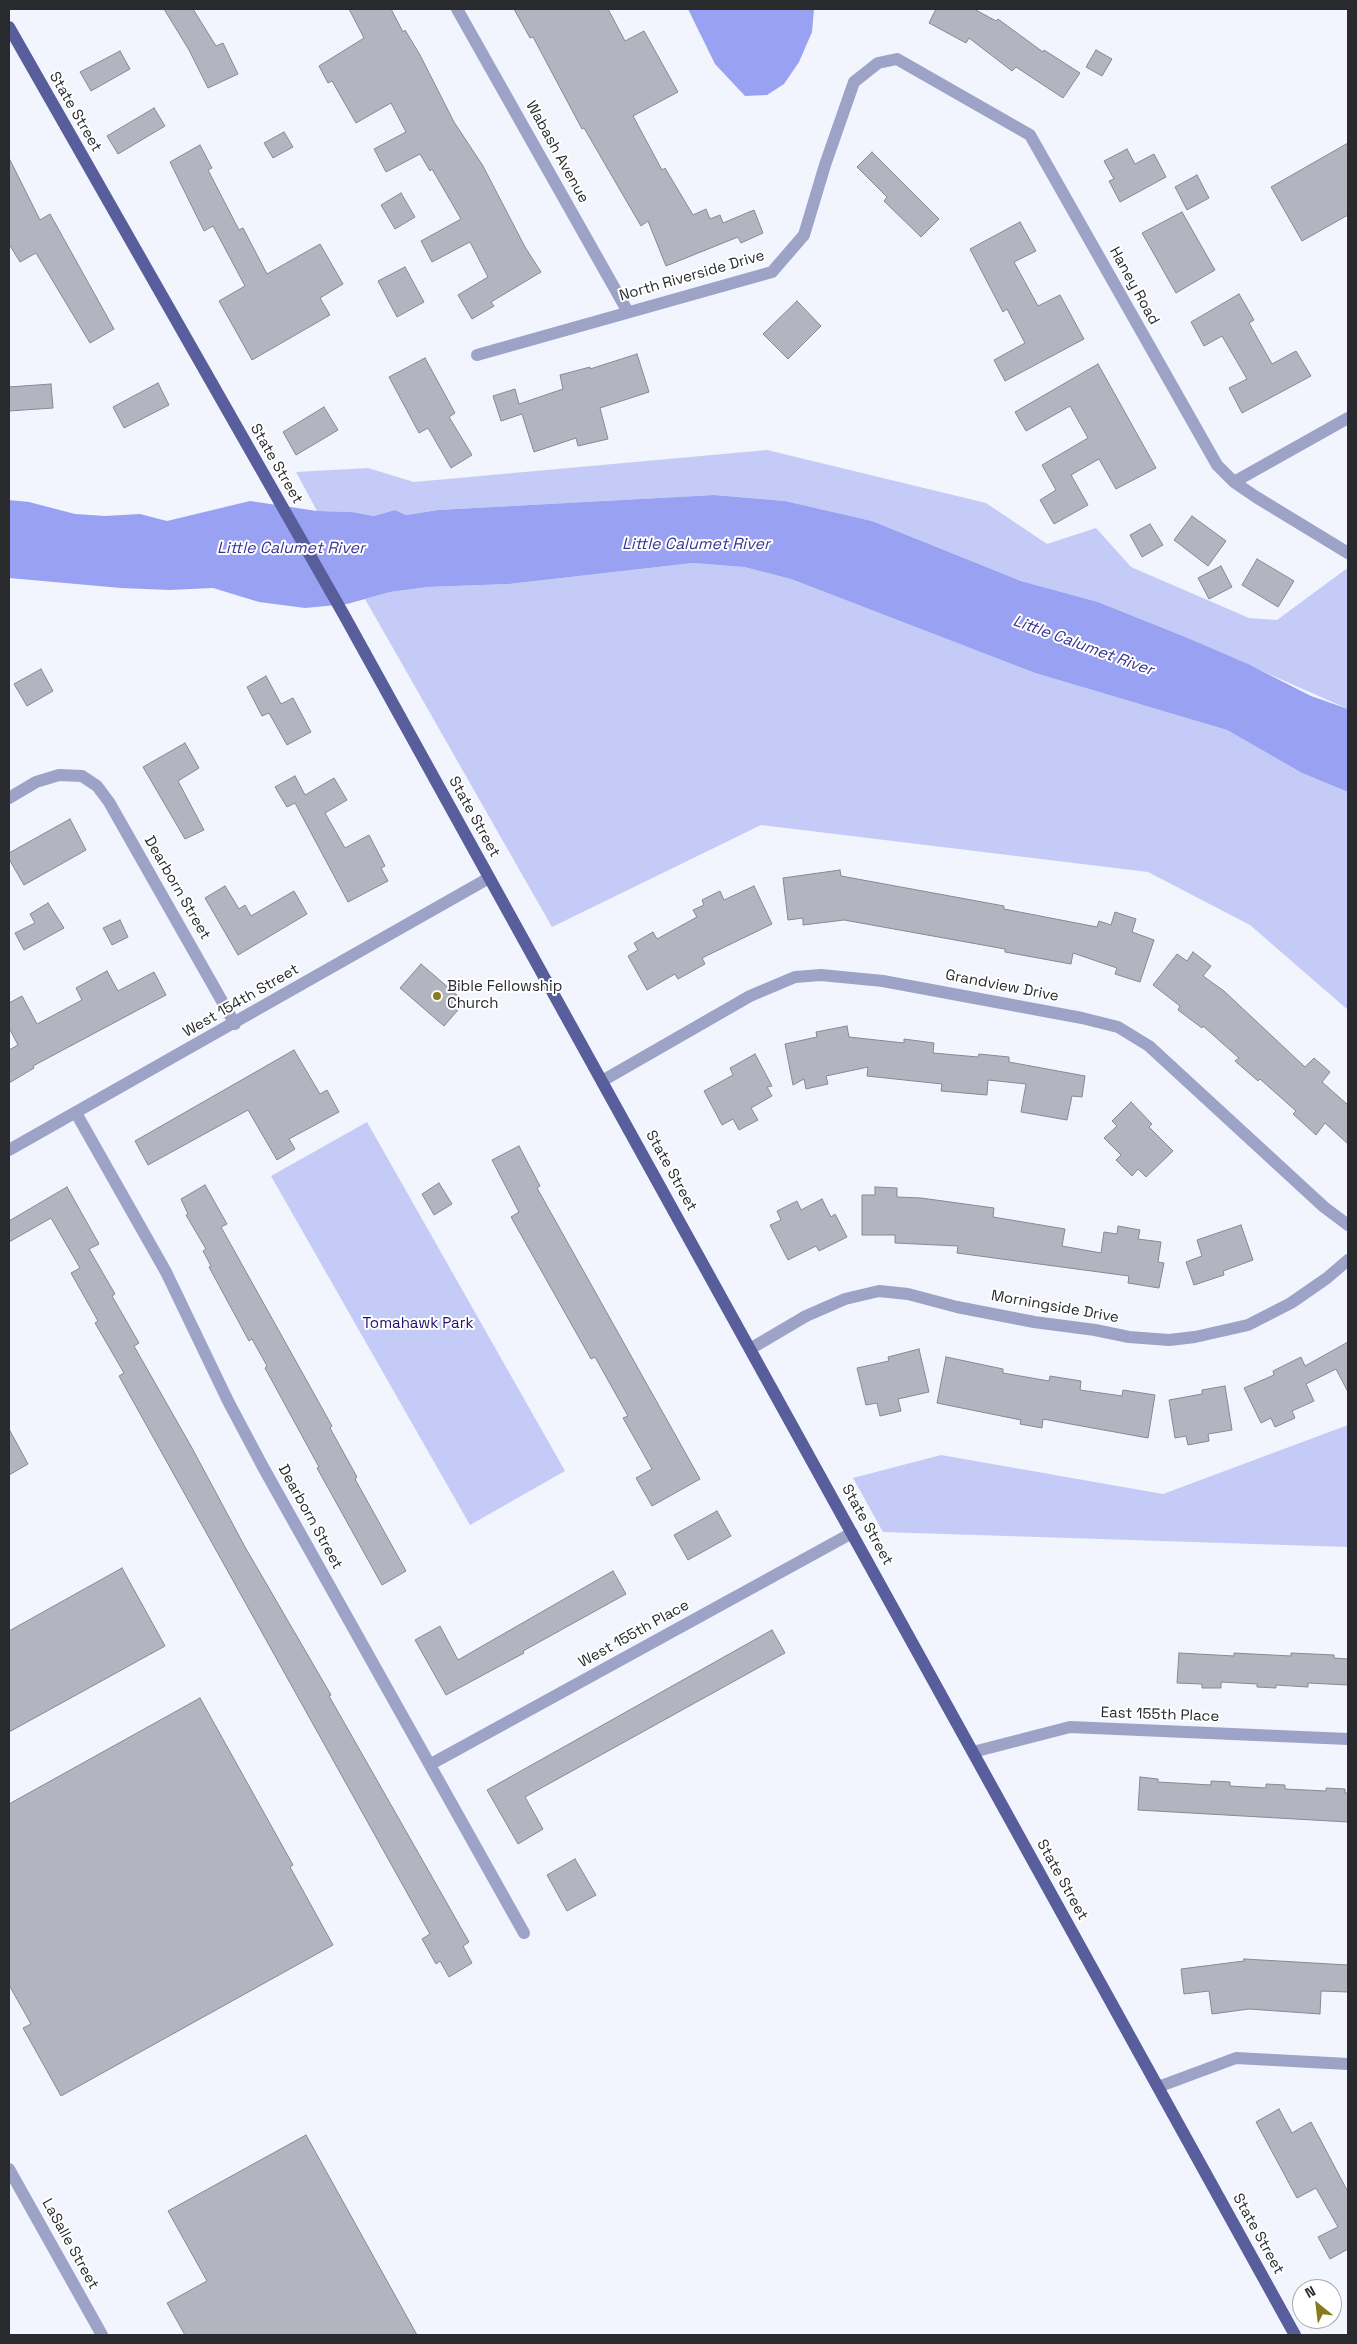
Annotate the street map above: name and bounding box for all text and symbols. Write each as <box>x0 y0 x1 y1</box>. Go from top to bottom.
street label: State Street <box>45 69 105 155</box>
street label: Wabash Avenue <box>522 98 592 206</box>
street label: Haney Road <box>1105 244 1163 328</box>
street label: North Riverside Drive <box>617 247 767 305</box>
street label: State Street <box>246 421 306 507</box>
water label: Little Calumet River <box>622 535 770 555</box>
water label: Little Calumet River <box>217 539 365 559</box>
water label: Little Calumet River <box>1010 612 1156 680</box>
street label: State Street <box>444 774 504 860</box>
street label: Dearborn Street <box>140 833 214 943</box>
street label: West 154th Street <box>180 961 302 1041</box>
street label: Grandview Drive <box>944 966 1060 1006</box>
place label: Bible Fellowship Church <box>447 978 562 1013</box>
marker: Bible Fellowship Church <box>431 990 443 1002</box>
street label: State Street <box>641 1128 701 1214</box>
street label: Morningside Drive <box>990 1287 1120 1327</box>
park label: Tomahawk Park <box>363 1315 473 1333</box>
street label: Dearborn Street <box>274 1462 346 1572</box>
street label: State Street <box>837 1482 897 1568</box>
street label: West 155th Place <box>576 1596 692 1672</box>
street label: East 155th Place <box>1100 1704 1220 1726</box>
street label: State Street <box>1032 1837 1092 1923</box>
street label: State Street <box>1228 2191 1288 2277</box>
street label: LaSalle Street <box>38 2196 102 2292</box>
north arrow <box>1292 2279 1342 2329</box>
text: N <box>1302 2282 1319 2302</box>

